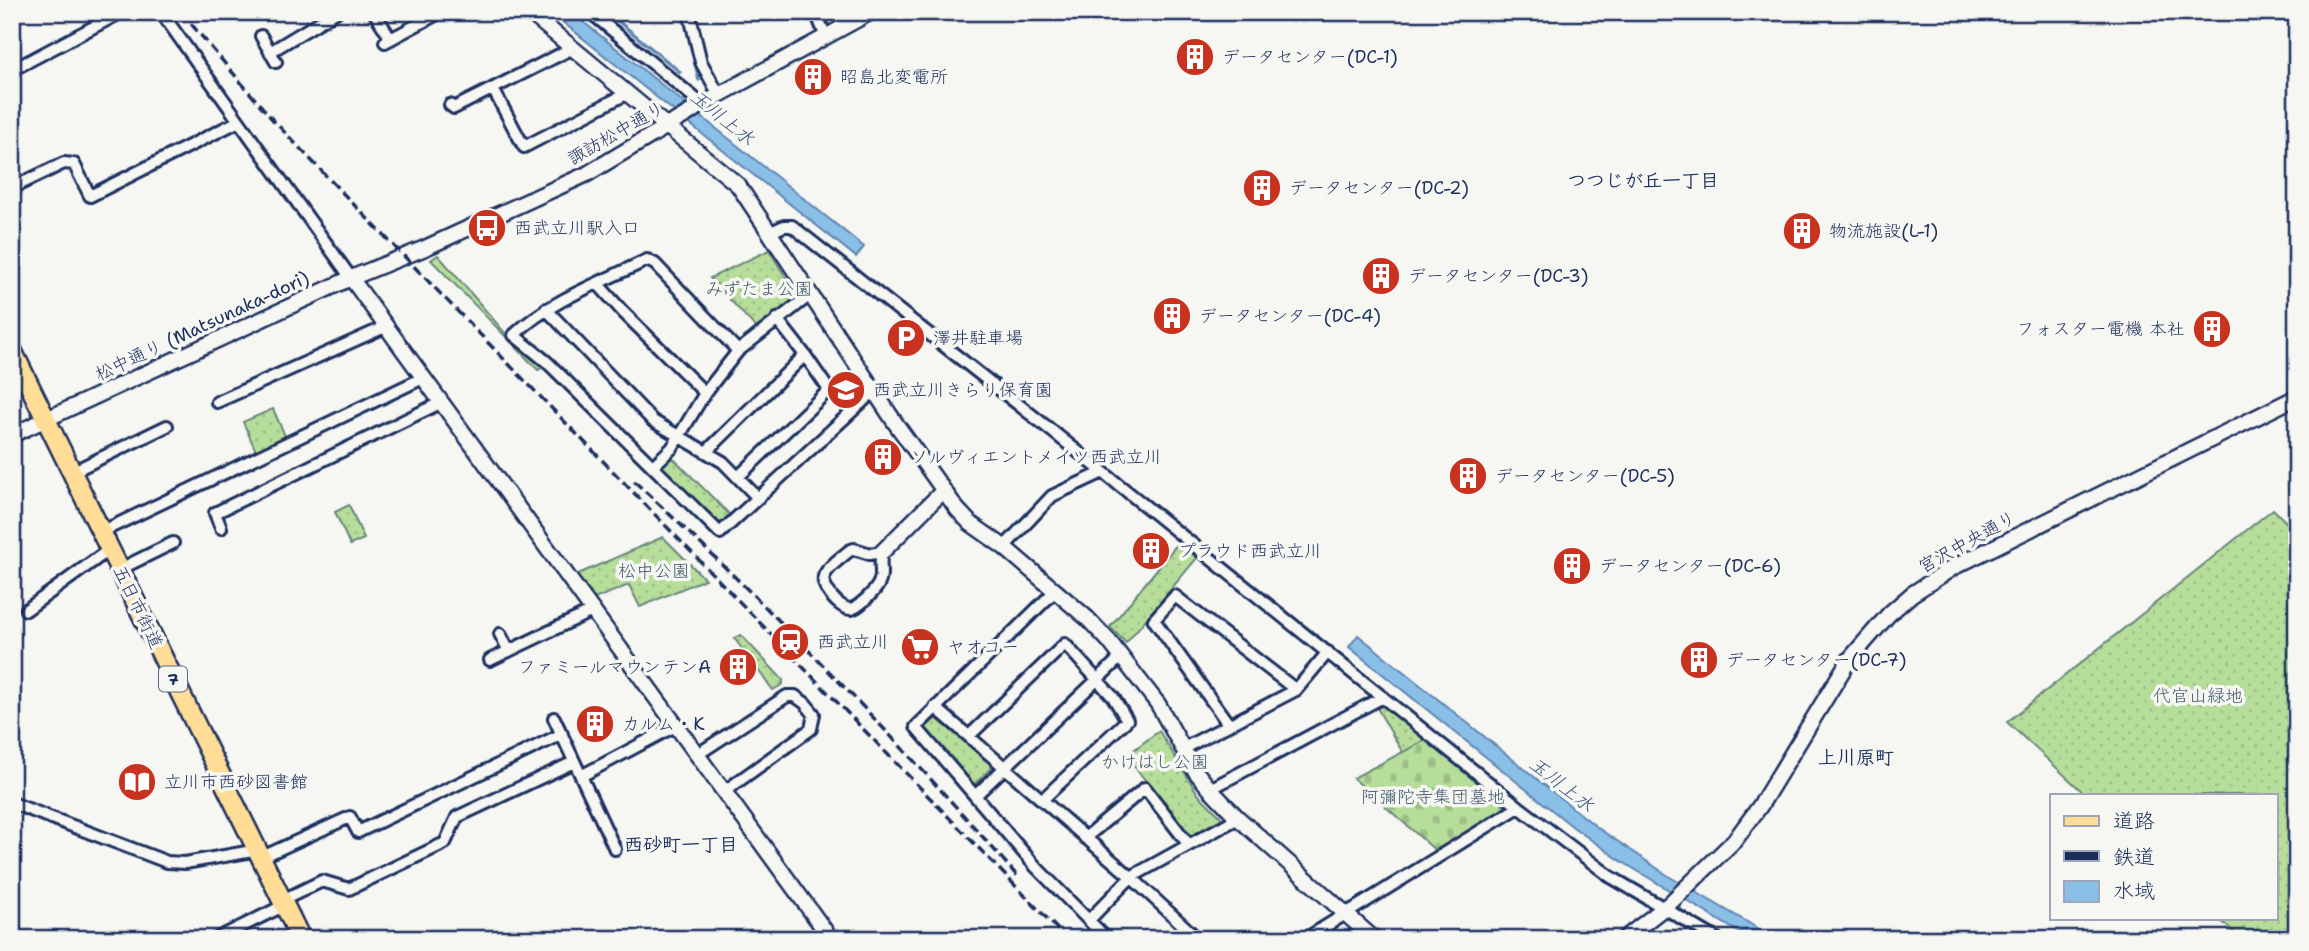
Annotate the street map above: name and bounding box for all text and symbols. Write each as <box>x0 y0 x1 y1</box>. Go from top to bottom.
building icon: データセンター(DC-1) <box>1174 36 1216 78</box>
place label: データセンター(DC-1) <box>1222 45 1398 69</box>
building icon: 昭島北変電所 <box>792 56 834 98</box>
place label: 昭島北変電所 <box>840 65 948 89</box>
water label: 玉川上水 <box>685 84 760 151</box>
street label: 諏訪松中通り <box>563 96 669 170</box>
building icon: データセンター(DC-2) <box>1241 167 1283 209</box>
district label: つつじが丘一丁目 <box>1567 168 1719 193</box>
place label: データセンター(DC-2) <box>1289 176 1469 200</box>
bus stop icon: 西武立川駅入口 <box>466 207 508 249</box>
building icon: 物流施設(L-1) <box>1781 210 1823 252</box>
place label: 西武立川駅入口 <box>514 216 640 240</box>
place label: 物流施設(L-1) <box>1829 219 1938 243</box>
building icon: データセンター(DC-3) <box>1360 255 1402 297</box>
place label: データセンター(DC-3) <box>1408 264 1588 288</box>
street label: 松中通り (Matsunaka-dori) <box>91 266 313 386</box>
park label: みずたま公園 <box>705 277 813 301</box>
building icon: データセンター(DC-4) <box>1151 295 1193 337</box>
place label: データセンター(DC-4) <box>1199 304 1381 328</box>
building icon: フォスター電機 本社 <box>2191 308 2233 350</box>
parking icon: 澤井駐車場 <box>885 317 927 359</box>
place label: フォスター電機 本社 <box>2017 317 2185 341</box>
place label: 澤井駐車場 <box>933 326 1023 350</box>
school or university icon: 西武立川きらり保育園 <box>825 369 867 411</box>
place label: 西武立川きらり保育園 <box>873 378 1053 402</box>
building icon: ソルヴィエントメイツ西武立川 <box>862 436 904 478</box>
place label: ソルヴィエントメイツ西武立川 <box>910 445 1162 469</box>
building icon: データセンター(DC-5) <box>1447 455 1489 497</box>
place label: データセンター(DC-5) <box>1495 464 1675 488</box>
street label: 宮沢中央通り <box>1914 505 2020 579</box>
building icon: プラウド西武立川 <box>1130 530 1172 572</box>
place label: プラウド西武立川 <box>1178 539 1322 563</box>
building icon: データセンター(DC-6) <box>1551 545 1593 587</box>
place label: データセンター(DC-6) <box>1599 554 1781 578</box>
park label: 松中公園 <box>618 559 690 583</box>
street label: 五日市街道 <box>107 561 169 653</box>
station icon: 西武立川 <box>769 621 811 663</box>
supermarket icon: ヤオコー <box>899 626 941 668</box>
place label: 西武立川 <box>817 630 889 654</box>
place label: ヤオコー <box>947 635 1019 659</box>
building icon: データセンター(DC-7) <box>1678 639 1720 681</box>
building icon: ファミールマウンテンA <box>717 646 759 688</box>
place label: データセンター(DC-7) <box>1726 648 1906 672</box>
place label: ファミールマウンテンA <box>518 655 711 679</box>
road number: 7 <box>159 666 187 692</box>
park label: 代官山緑地 <box>2153 684 2243 708</box>
building icon: カルム・K <box>574 703 616 745</box>
place label: カルム・K <box>622 712 705 736</box>
district label: 上川原町 <box>1818 745 1894 770</box>
park label: かけはし公園 <box>1101 750 1209 774</box>
water label: 玉川上水 <box>1524 751 1599 818</box>
library icon: 立川市西砂図書館 <box>116 761 158 803</box>
place label: 立川市西砂図書館 <box>164 770 308 794</box>
park label: 阿彌陀寺集団墓地 <box>1361 785 1505 809</box>
legend <box>2050 794 2278 920</box>
text: 道路 <box>2113 807 2155 835</box>
district label: 西砂町一丁目 <box>624 832 738 857</box>
text: 鉄道 <box>2113 843 2155 871</box>
text: 水域 <box>2113 877 2155 905</box>

